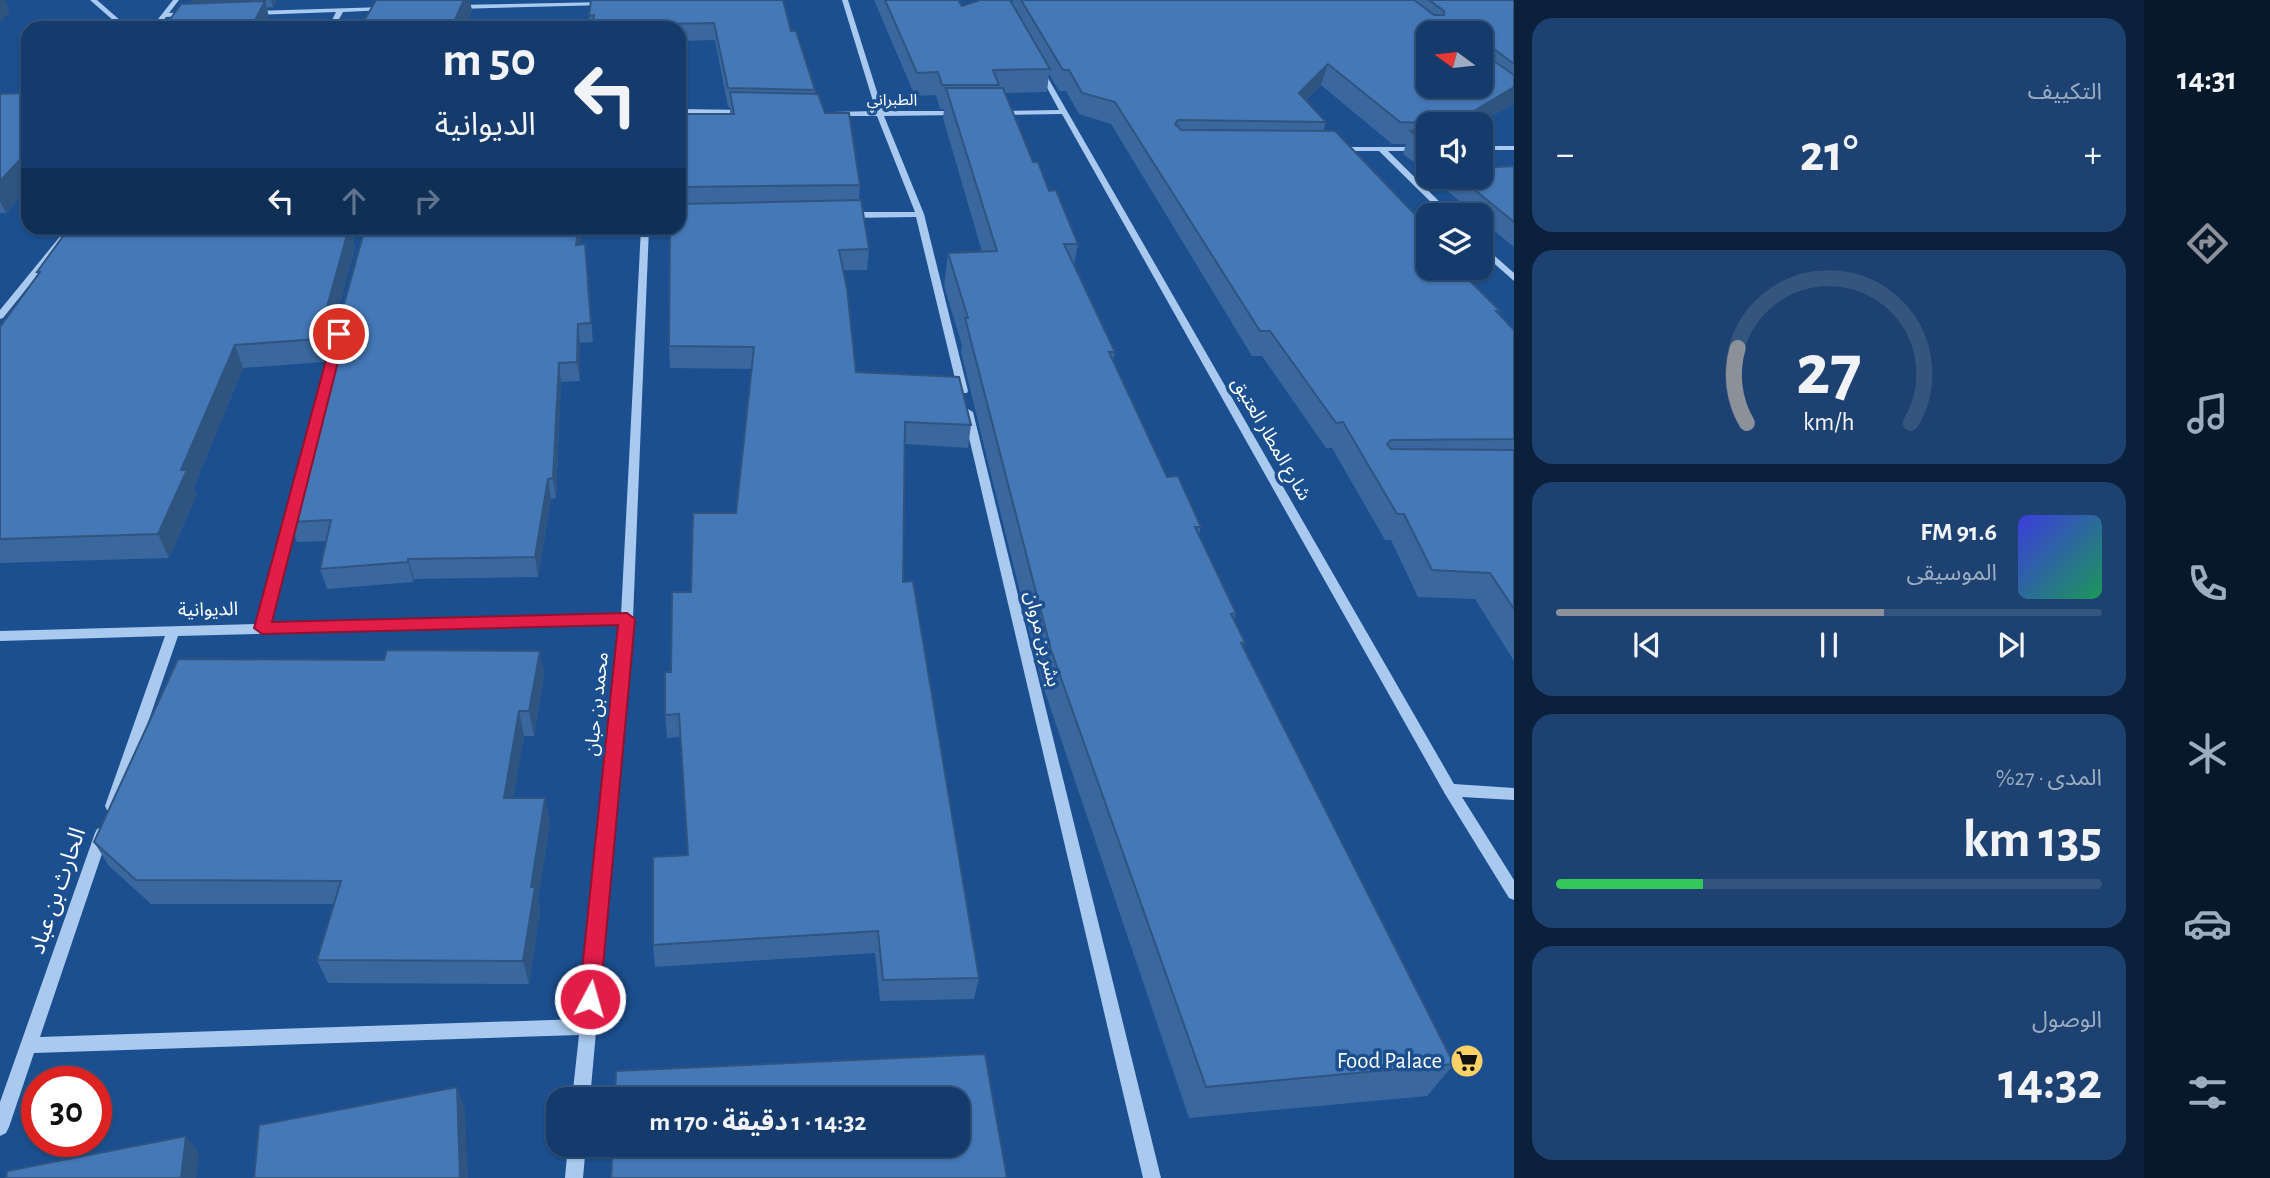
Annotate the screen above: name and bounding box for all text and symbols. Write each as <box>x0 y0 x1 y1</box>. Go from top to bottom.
north arrow <box>1416 21 1493 98</box>
map controls <box>1416 21 1493 280</box>
text: 50 m <box>442 36 536 85</box>
icon: left <box>560 49 651 140</box>
text: 14:31 <box>2177 63 2237 95</box>
text: التكييف <box>2028 81 2102 104</box>
street label: الطبراني <box>867 92 917 112</box>
text: الديوانية <box>435 109 536 141</box>
button: sound <box>1416 112 1493 189</box>
text: 21° <box>1800 128 1858 180</box>
text: − <box>1556 136 1574 174</box>
text: + <box>2084 136 2102 174</box>
icon: left <box>262 182 300 220</box>
icon: ahead <box>335 182 373 220</box>
icon: right <box>408 182 446 220</box>
button: layers <box>1416 203 1493 280</box>
icon: directions <box>2183 219 2232 268</box>
pin <box>309 304 369 364</box>
icon: arrive <box>320 315 358 353</box>
text: 27 <box>1796 335 1862 408</box>
street label: شارع المطار العتيق <box>1226 374 1314 505</box>
icon: music <box>2183 389 2232 438</box>
text: km/h <box>1803 410 1855 435</box>
text: 91.6 FM <box>1920 519 1997 545</box>
icon: phone <box>2183 559 2232 608</box>
text: الموسيقى <box>1906 562 1997 585</box>
street label: بشر بن مروان <box>1020 589 1063 689</box>
street label: الديوانية <box>178 600 238 621</box>
icon: previous <box>1628 626 1666 664</box>
icon: pause <box>1810 626 1848 664</box>
icon: next <box>1992 626 2030 664</box>
street label: محمد بن حبان <box>582 651 613 757</box>
icon: climate <box>2183 729 2232 778</box>
text: المدى · 27% <box>1996 767 2102 790</box>
text: 135 km <box>1963 814 2102 866</box>
street label: الحارث بن عباد <box>26 825 91 957</box>
icon: car <box>2183 899 2232 948</box>
position arrow <box>553 962 627 1036</box>
text: الوصول <box>2032 1009 2102 1032</box>
supermarket icon: Food Palace <box>1448 1042 1486 1080</box>
place label: Food Palace <box>1337 1050 1442 1073</box>
text: 14:32 <box>1998 1056 2102 1108</box>
speed limit sign: 30 <box>21 1066 112 1157</box>
icon: filters <box>2183 1068 2232 1117</box>
text: 14:32 · 1 دقيقة · 170 m <box>649 1109 867 1135</box>

